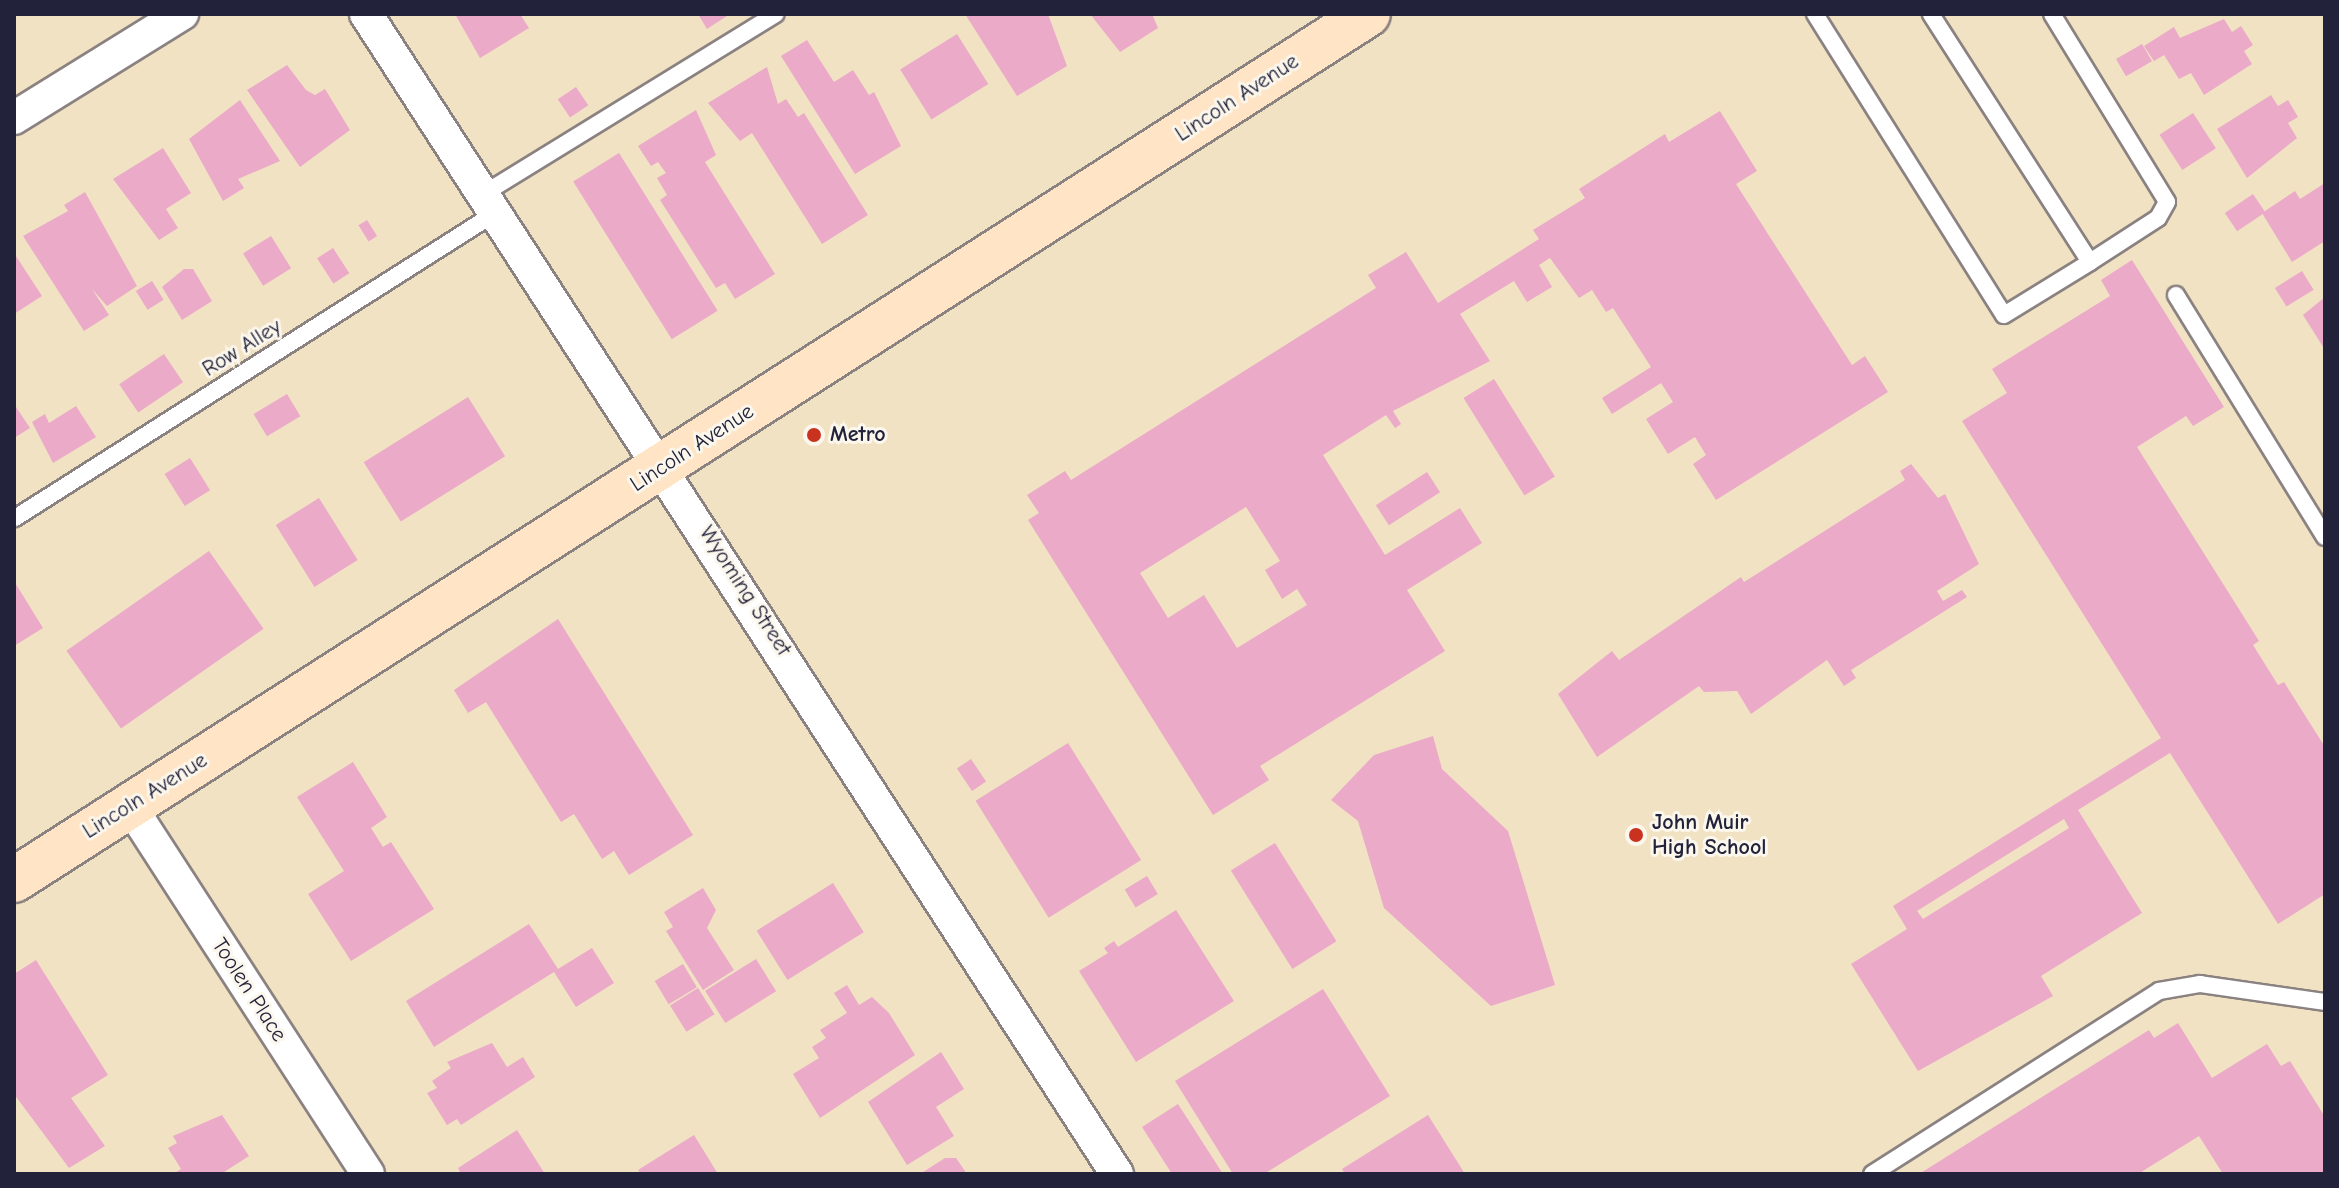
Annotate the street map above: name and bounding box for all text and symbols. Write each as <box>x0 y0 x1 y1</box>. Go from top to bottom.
street label: Lincoln Avenue <box>1170 48 1304 148</box>
street label: Row Alley <box>198 313 286 383</box>
street label: Lincoln Avenue <box>625 398 759 498</box>
place label: Metro <box>830 422 886 448</box>
marker: Metro <box>805 426 823 444</box>
street label: Wyoming Street <box>693 521 797 661</box>
street label: Lincoln Avenue <box>78 747 212 845</box>
place label: John Muir High School <box>1652 809 1766 860</box>
marker: John Muir High School <box>1627 826 1645 844</box>
street label: Toolen Place <box>206 933 292 1047</box>

